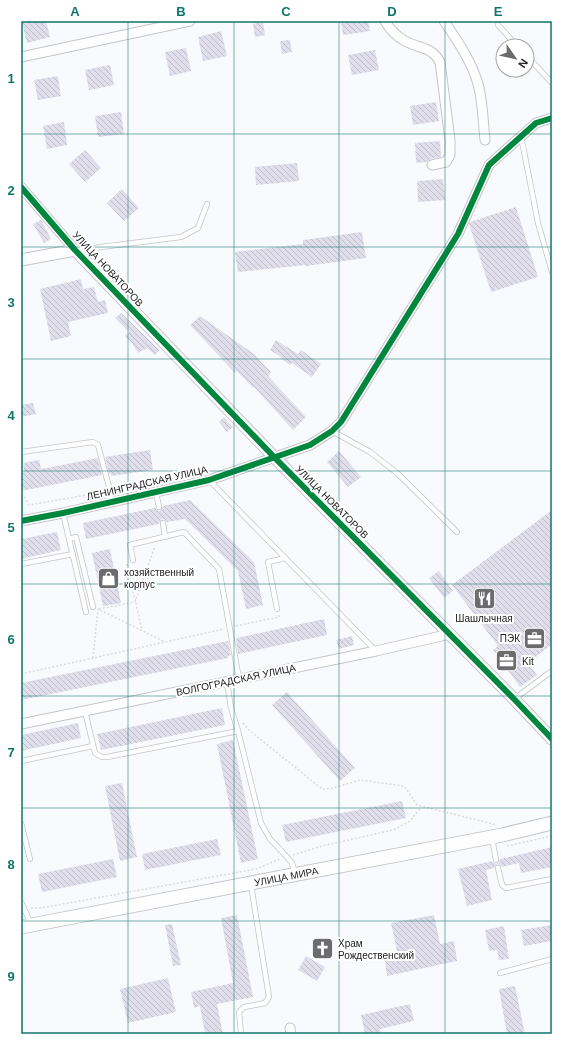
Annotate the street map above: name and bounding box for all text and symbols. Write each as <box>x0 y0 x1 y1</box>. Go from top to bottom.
text: A <box>70 4 80 19</box>
text: B <box>176 4 186 19</box>
text: C <box>281 4 291 19</box>
text: D <box>387 4 397 19</box>
text: E <box>494 4 503 19</box>
north arrow <box>495 38 535 78</box>
text: N <box>516 57 530 70</box>
text: 1 <box>7 71 15 86</box>
text: 2 <box>7 183 15 198</box>
street label: УЛИЦА НОВАТОРОВ <box>70 229 146 309</box>
text: 3 <box>7 295 15 310</box>
text: 4 <box>7 408 15 423</box>
street label: УЛИЦА НОВАТОРОВ <box>293 463 371 541</box>
street label: ЛЕНИНГРАДСКАЯ УЛИЦА <box>86 464 209 502</box>
text: 5 <box>7 520 15 535</box>
shop icon: хозяйственный корпус <box>96 565 122 591</box>
place label: хозяйственный корпус <box>124 567 194 590</box>
restaurant icon: Шашлычная <box>471 585 497 611</box>
place label: Шашлычная <box>455 613 513 624</box>
office icon: ПЭК <box>522 625 548 651</box>
text: 6 <box>7 632 15 647</box>
place label: ПЭК <box>500 633 520 644</box>
office icon: Kit <box>494 648 520 674</box>
place label: Kit <box>522 656 534 667</box>
street label: ВОЛГОГРАДСКАЯ УЛИЦА <box>175 662 297 698</box>
text: 7 <box>7 745 15 760</box>
text: 8 <box>7 857 15 872</box>
street label: УЛИЦА МИРА <box>253 865 319 888</box>
church icon: Храм Рождественский <box>309 936 335 962</box>
place label: Храм Рождественский <box>338 938 414 961</box>
text: 9 <box>7 969 15 984</box>

